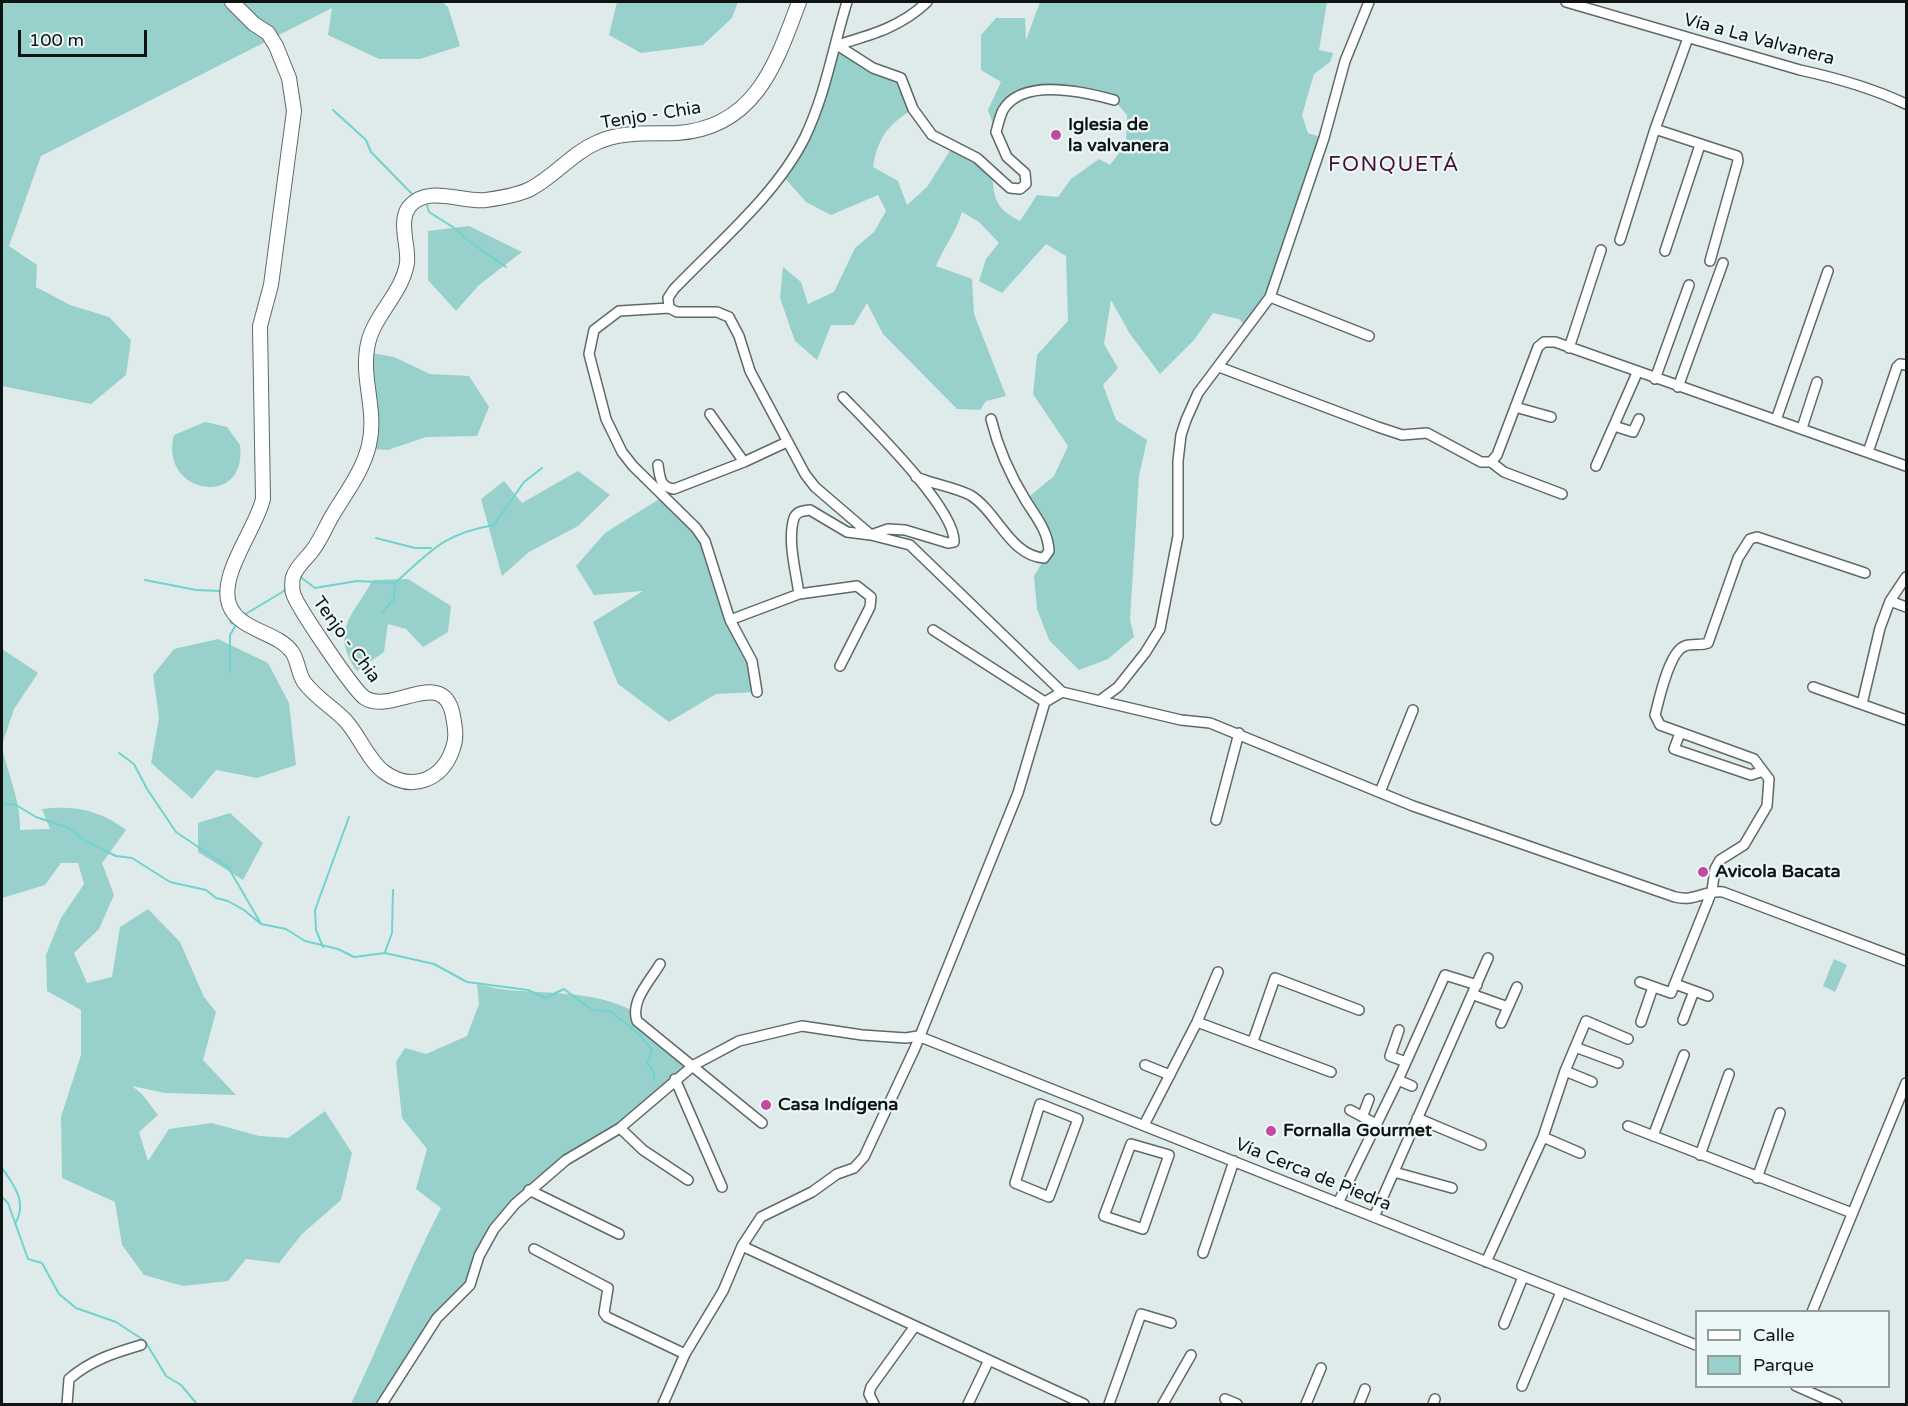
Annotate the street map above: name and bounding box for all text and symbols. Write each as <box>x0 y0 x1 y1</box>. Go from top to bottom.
street label: Vía a La Valvanera <box>1681 9 1837 71</box>
scale bar <box>21 18 150 56</box>
text: 100 m <box>29 29 84 51</box>
street label: Tenjo - Chia <box>599 97 703 135</box>
place label: Iglesia de la valvanera <box>1068 114 1169 156</box>
marker: Iglesia de la valvanera <box>1049 128 1063 142</box>
district label: FONQUETÁ <box>1328 152 1460 178</box>
street label: Tenjo - Chia <box>308 593 384 687</box>
place label: Avicola Bacata <box>1715 861 1841 883</box>
marker: Avicola Bacata <box>1696 865 1710 879</box>
place label: Casa Indígena <box>778 1094 898 1116</box>
marker: Casa Indígena <box>759 1098 773 1112</box>
place label: Fornalla Gourmet <box>1283 1120 1432 1142</box>
marker: Fornalla Gourmet <box>1264 1124 1278 1138</box>
street label: Vía Cerca de Piedra <box>1232 1134 1394 1216</box>
legend <box>1695 1310 1890 1388</box>
text: Calle <box>1753 1324 1795 1346</box>
text: Parque <box>1753 1354 1814 1376</box>

